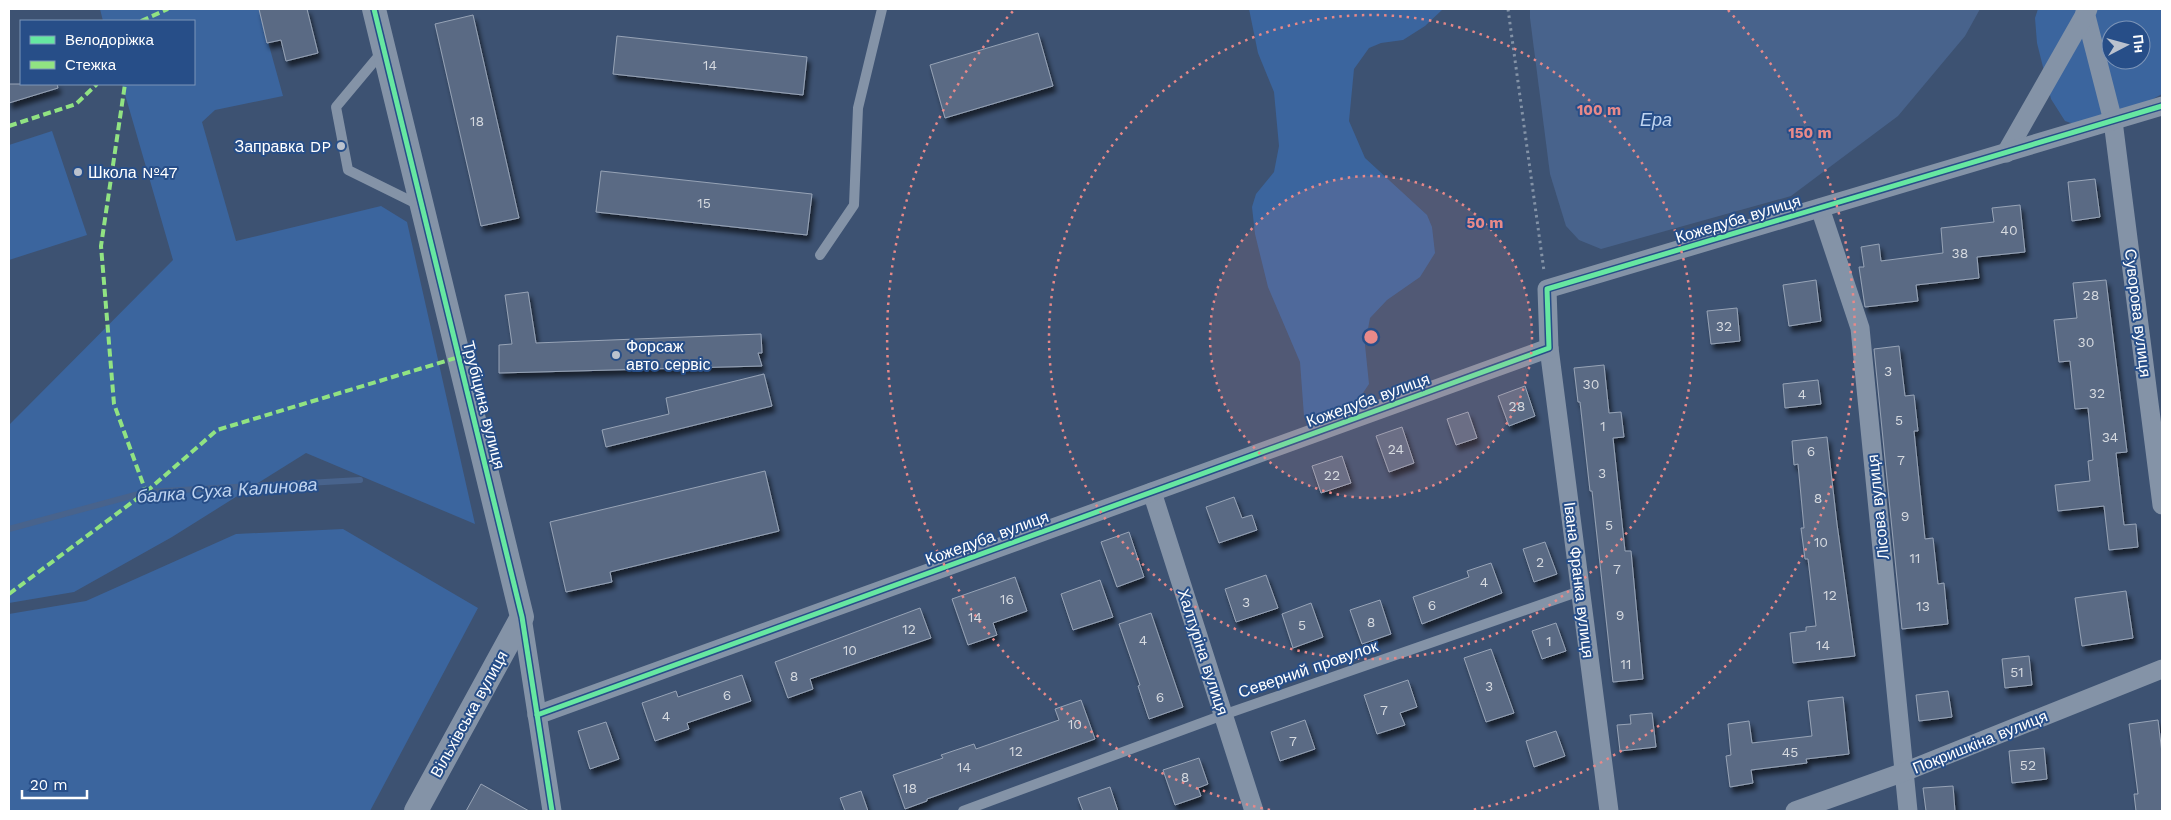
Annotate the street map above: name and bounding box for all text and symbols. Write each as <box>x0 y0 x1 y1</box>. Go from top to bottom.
legend <box>20 20 195 85</box>
north arrow <box>2101 20 2151 70</box>
text: Велодоріжка <box>65 31 154 49</box>
text: Пн <box>2130 34 2148 54</box>
text: Стежка <box>65 56 117 74</box>
house number: 14 <box>703 57 717 73</box>
text: 100 m <box>1577 101 1621 119</box>
water label: Ера <box>1640 109 1672 130</box>
house number: 18 <box>470 113 484 129</box>
text: 150 m <box>1788 124 1832 142</box>
place label: Заправка DP <box>234 137 331 156</box>
marker: Заправка DP <box>335 140 347 152</box>
place label: Школа №47 <box>88 163 178 182</box>
marker: Школа №47 <box>72 166 84 178</box>
street label: Кожедуба вулиця <box>1673 191 1803 247</box>
house number: 15 <box>697 195 711 211</box>
text: 50 m <box>1467 214 1503 232</box>
house number: 40 <box>2000 222 2018 238</box>
house number: 38 <box>1952 245 1968 261</box>
street label: Суворова вулиця <box>2121 248 2155 378</box>
house number: 28 <box>2083 287 2099 303</box>
house number: 32 <box>1716 318 1732 334</box>
centre of rings <box>1362 328 1380 346</box>
house number: 30 <box>2078 334 2094 350</box>
place label: Форсаж авто сервіс <box>626 337 710 374</box>
street label: Трубіцина вулиця <box>459 339 509 471</box>
marker: Форсаж авто сервіс <box>610 349 622 361</box>
house number: 3 <box>1884 363 1892 379</box>
street label: Кожедуба вулиця <box>1304 369 1432 431</box>
house number: 30 <box>1583 376 1599 392</box>
house number: 32 <box>2089 385 2105 401</box>
house number: 4 <box>1798 386 1806 402</box>
house number: 28 <box>1509 398 1525 414</box>
house number: 5 <box>1895 412 1903 428</box>
house number: 1 <box>1600 418 1606 434</box>
house number: 34 <box>2102 429 2118 445</box>
house number: 24 <box>1388 441 1404 457</box>
house number: 6 <box>1807 443 1815 459</box>
house number: 7 <box>1897 452 1905 468</box>
street label: Лісова вулиця <box>1863 453 1893 561</box>
house number: 3 <box>1598 465 1606 481</box>
house number: 22 <box>1324 467 1340 483</box>
water label: балка Суха Калинова <box>136 473 318 507</box>
house number: 8 <box>1814 490 1822 506</box>
street label: Івана Франка вулиця <box>1560 501 1598 659</box>
street label: Кожедуба вулиця <box>923 507 1051 569</box>
house number: 9 <box>1901 508 1909 524</box>
house number: 5 <box>1605 517 1613 533</box>
house number: 10 <box>1814 534 1828 550</box>
house number: 11 <box>1910 550 1920 566</box>
house number: 2 <box>1536 554 1544 570</box>
house number: 7 <box>1613 561 1621 577</box>
house number: 4 <box>1480 574 1488 590</box>
street label: Халтуріна вулиця <box>1174 586 1232 718</box>
house number: 12 <box>1823 587 1837 603</box>
house number: 16 <box>1000 591 1014 607</box>
house number: 3 <box>1242 594 1250 610</box>
house number: 6 <box>1428 597 1436 613</box>
house number: 13 <box>1916 598 1930 614</box>
house number: 9 <box>1616 607 1624 623</box>
house number: 14 <box>968 609 982 625</box>
house number: 8 <box>1367 614 1375 630</box>
house number: 5 <box>1298 617 1306 633</box>
house number: 12 <box>902 621 916 637</box>
house number: 4 <box>1139 632 1147 648</box>
house number: 1 <box>1546 633 1552 649</box>
street label: Северний провулок <box>1236 636 1381 702</box>
house number: 14 <box>1816 637 1830 653</box>
house number: 10 <box>843 642 857 658</box>
street label: Вільхівська вулиця <box>426 647 512 781</box>
house number: 11 <box>1621 656 1631 672</box>
house number: 51 <box>2010 664 2024 680</box>
house number: 8 <box>790 668 798 684</box>
house number: 3 <box>1485 678 1493 694</box>
house number: 6 <box>723 687 731 703</box>
house number: 6 <box>1156 689 1164 705</box>
house number: 7 <box>1380 702 1388 718</box>
street label: Покришкіна вулиця <box>1910 706 2050 778</box>
house number: 4 <box>662 708 670 724</box>
house number: 10 <box>1068 716 1082 732</box>
house number: 7 <box>1289 733 1297 749</box>
house number: 12 <box>1009 743 1023 759</box>
house number: 45 <box>1782 744 1798 760</box>
house number: 52 <box>2020 757 2036 773</box>
house number: 14 <box>957 759 971 775</box>
scale bar <box>22 768 88 800</box>
house number: 8 <box>1181 769 1189 785</box>
text: 20 m <box>30 776 68 794</box>
house number: 18 <box>903 780 917 796</box>

